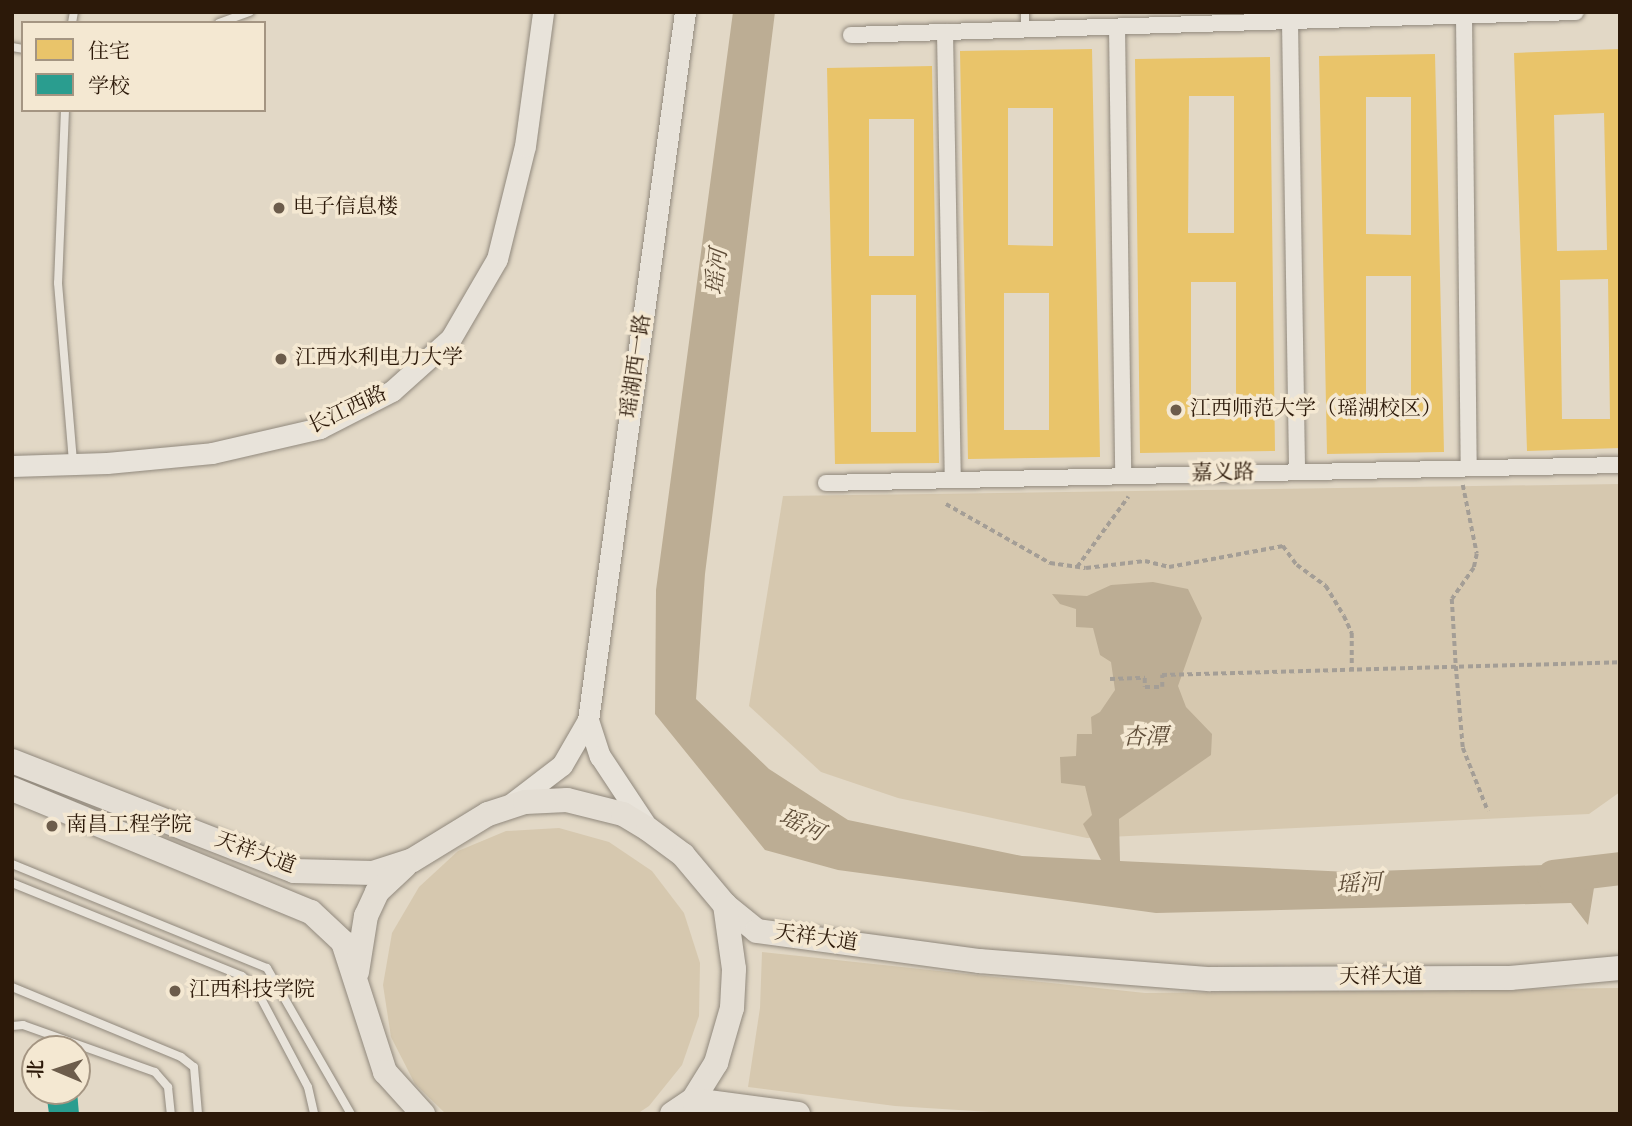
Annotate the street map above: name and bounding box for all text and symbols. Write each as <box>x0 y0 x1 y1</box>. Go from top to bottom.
legend <box>21 21 266 112</box>
text: 住宅 <box>88 39 130 66</box>
text: 学校 <box>88 74 130 101</box>
place label: 电子信息楼 <box>293 195 398 221</box>
marker: 电子信息楼 <box>271 200 287 216</box>
water label: 瑶河 <box>702 248 734 296</box>
street label: 瑶湖西一路 <box>617 312 657 420</box>
place label: 江西水利电力大学 <box>295 346 463 372</box>
marker: 江西水利电力大学 <box>273 351 289 367</box>
street label: 长江西路 <box>305 382 391 440</box>
place label: 江西师范大学（瑶湖校区） <box>1190 397 1442 423</box>
marker: 江西师范大学（瑶湖校区） <box>1168 402 1184 418</box>
street label: 嘉义路 <box>1191 461 1255 487</box>
water label: 杏潭 <box>1122 724 1168 752</box>
water label: 瑶河 <box>774 804 828 848</box>
place label: 南昌工程学院 <box>66 813 192 839</box>
marker: 南昌工程学院 <box>44 818 60 834</box>
street label: 天祥大道 <box>211 828 299 880</box>
water label: 瑶河 <box>1335 870 1383 900</box>
street label: 天祥大道 <box>773 921 859 957</box>
street label: 天祥大道 <box>1339 965 1423 991</box>
place label: 江西科技学院 <box>189 978 315 1004</box>
marker: 江西科技学院 <box>167 983 183 999</box>
north arrow <box>21 1035 91 1105</box>
text: 北 <box>25 1059 49 1079</box>

